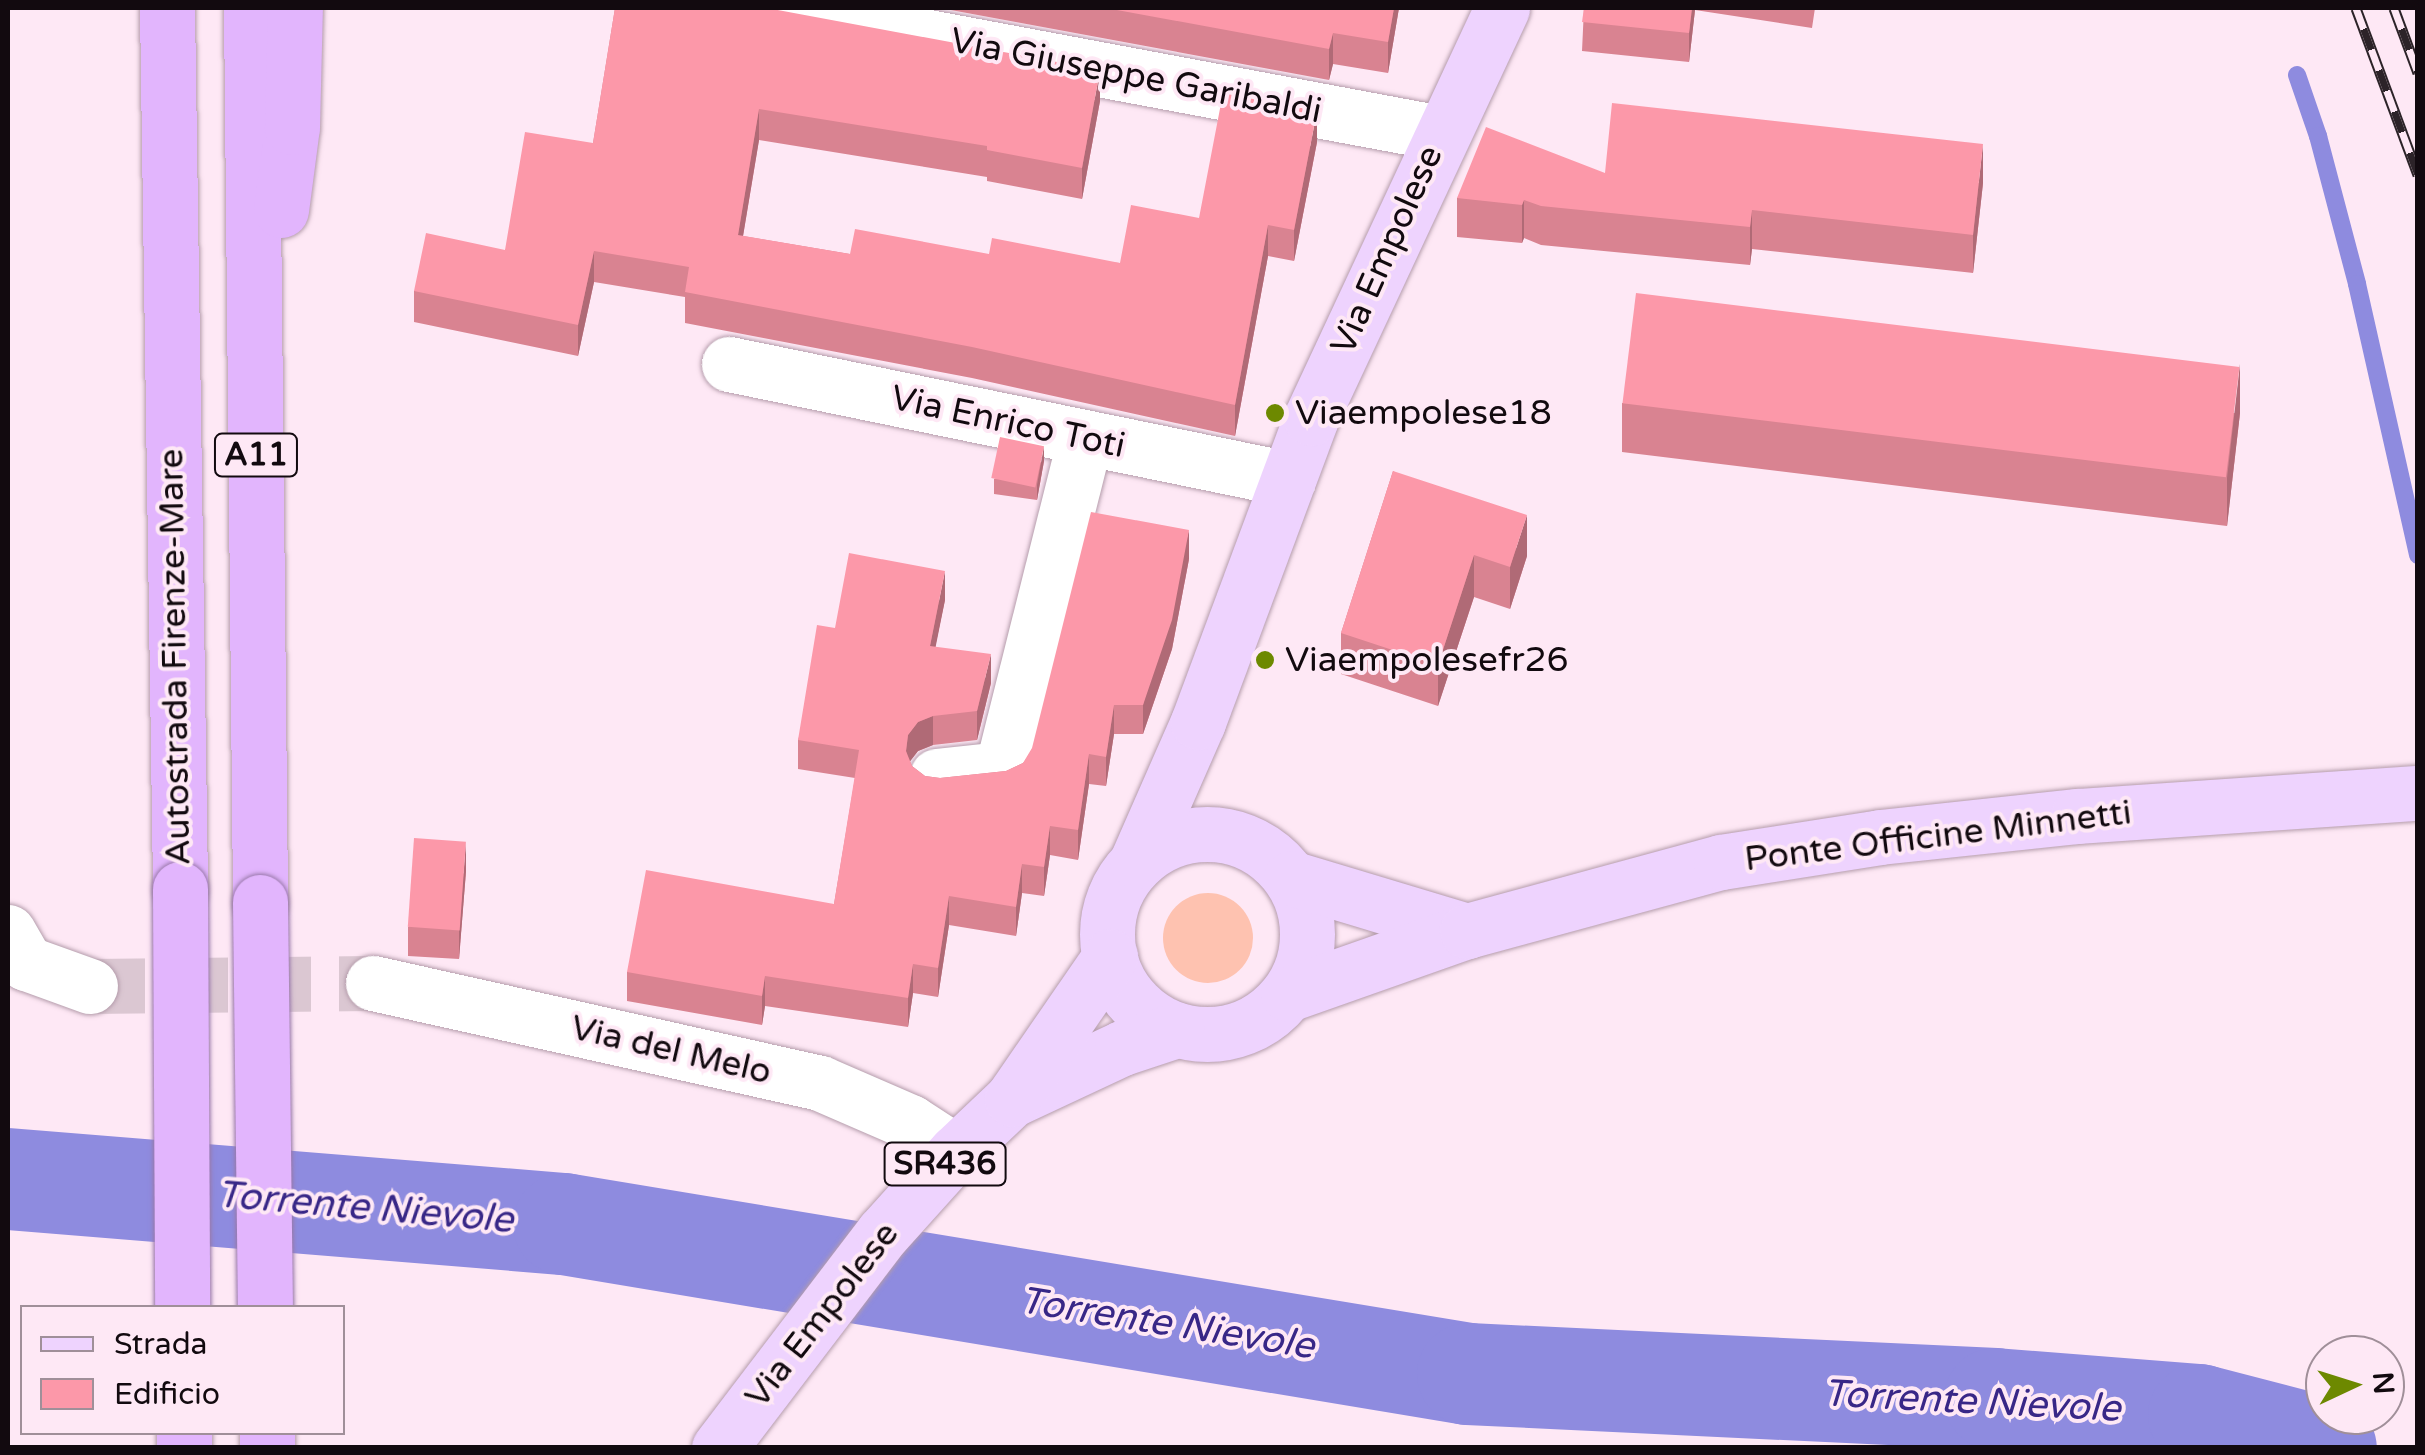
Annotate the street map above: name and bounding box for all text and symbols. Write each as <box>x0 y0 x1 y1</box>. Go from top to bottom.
street label: Via Giuseppe Garibaldi <box>947 19 1325 133</box>
street label: Via Empolese <box>1322 139 1452 361</box>
street label: Via Enrico Toti <box>887 377 1129 467</box>
place label: Viaempolese18 <box>1295 392 1552 434</box>
marker: Viaempolese18 <box>1264 402 1286 424</box>
road number: A11 <box>214 428 298 482</box>
street label: Autostrada Firenze-Mare <box>150 448 200 866</box>
place label: Viaempolesefr26 <box>1285 639 1568 681</box>
marker: Viaempolesefr26 <box>1254 649 1276 671</box>
street label: Ponte Officine Minnetti <box>1742 791 2134 881</box>
street label: Via del Melo <box>567 1007 775 1093</box>
road number: SR436 <box>882 1137 1008 1191</box>
water label: Torrente Nievole <box>215 1172 515 1244</box>
street label: Via Empolese <box>736 1214 908 1416</box>
water label: Torrente Nievole <box>1017 1278 1317 1370</box>
legend <box>20 1305 345 1435</box>
text: Strada <box>114 1326 207 1363</box>
north arrow <box>2305 1335 2405 1435</box>
water label: Torrente Nievole <box>1822 1371 2122 1433</box>
text: N <box>2365 1371 2401 1395</box>
text: Edificio <box>114 1376 220 1413</box>

